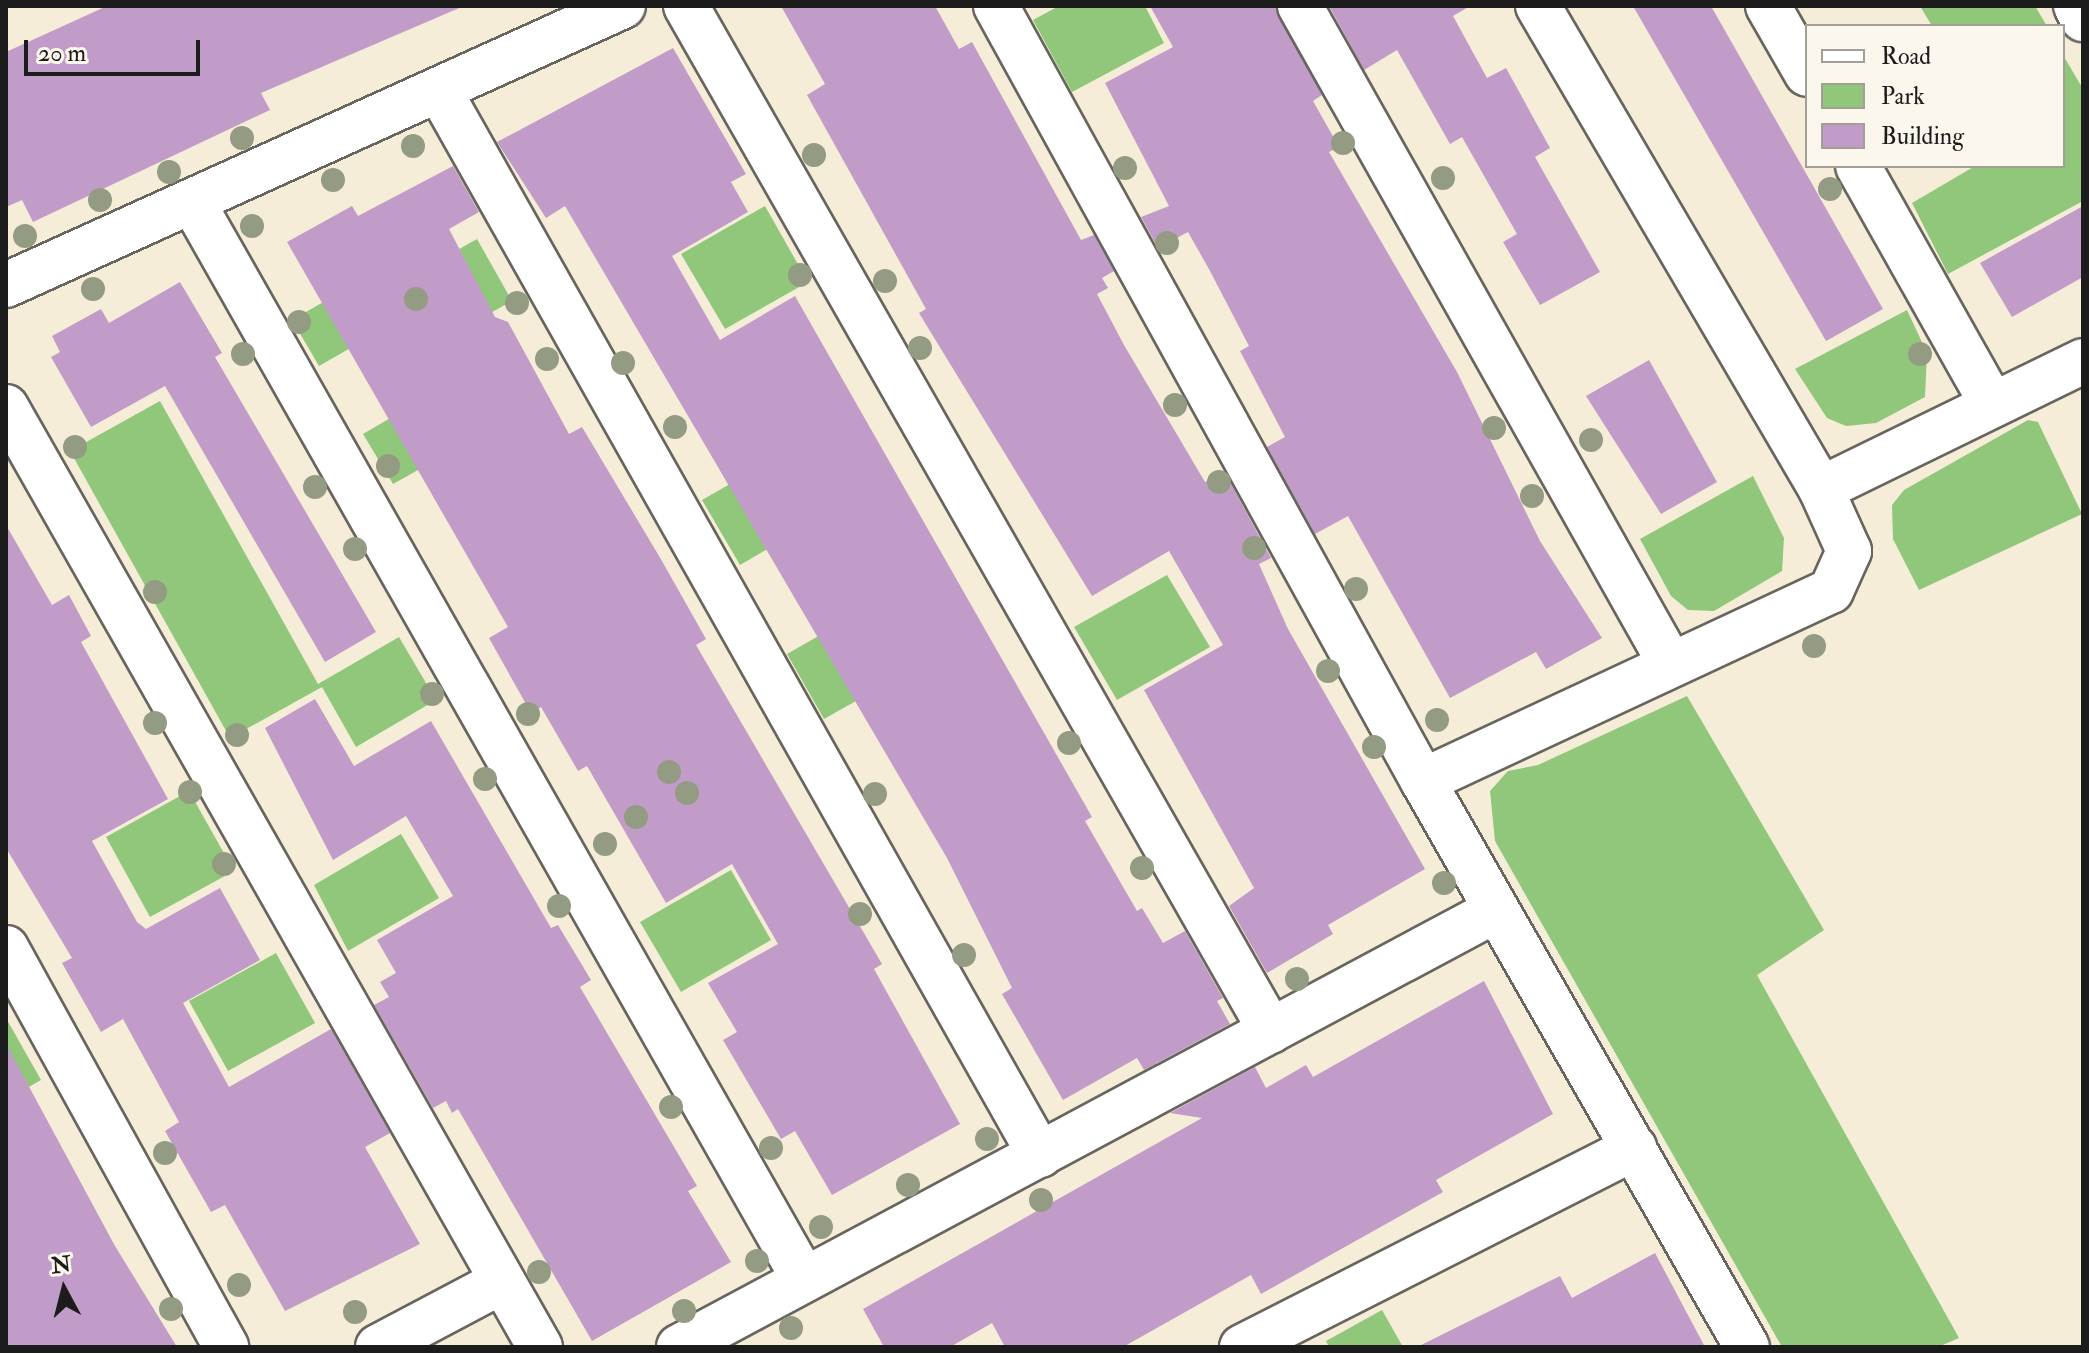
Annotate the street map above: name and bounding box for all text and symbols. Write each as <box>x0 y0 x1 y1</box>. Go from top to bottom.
scale bar <box>28 24 204 74</box>
legend <box>1805 24 2065 168</box>
text: 20 m <box>38 38 86 69</box>
text: Road <box>1881 41 1931 72</box>
text: Park <box>1881 81 1925 112</box>
text: Building <box>1881 121 1964 152</box>
north arrow <box>24 1249 104 1329</box>
text: N <box>50 1250 73 1280</box>

